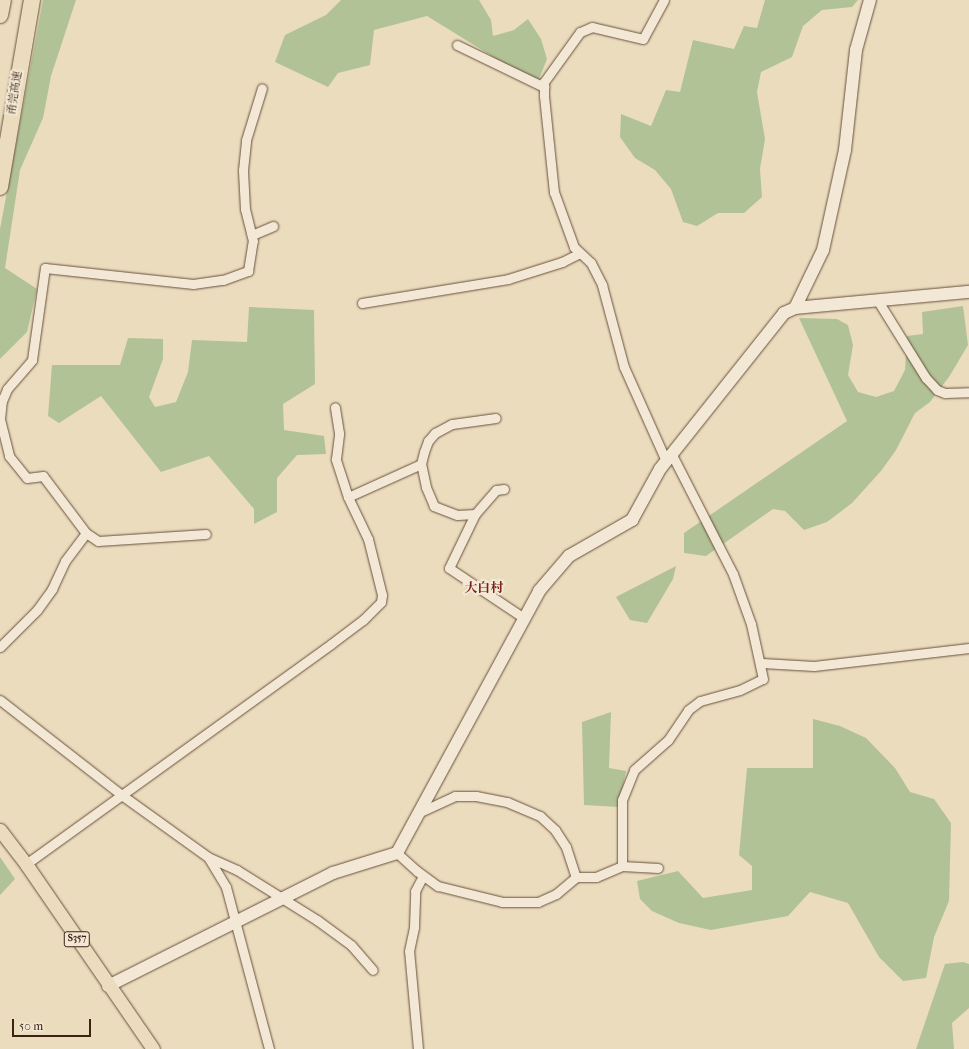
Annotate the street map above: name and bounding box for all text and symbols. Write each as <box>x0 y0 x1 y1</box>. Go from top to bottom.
street label: 甬莞高速 <box>5 70 25 116</box>
district label: 大白村 <box>465 580 503 596</box>
road number: S357 <box>63 931 91 947</box>
scale bar <box>14 1011 93 1037</box>
text: 50 m <box>19 1019 43 1033</box>

